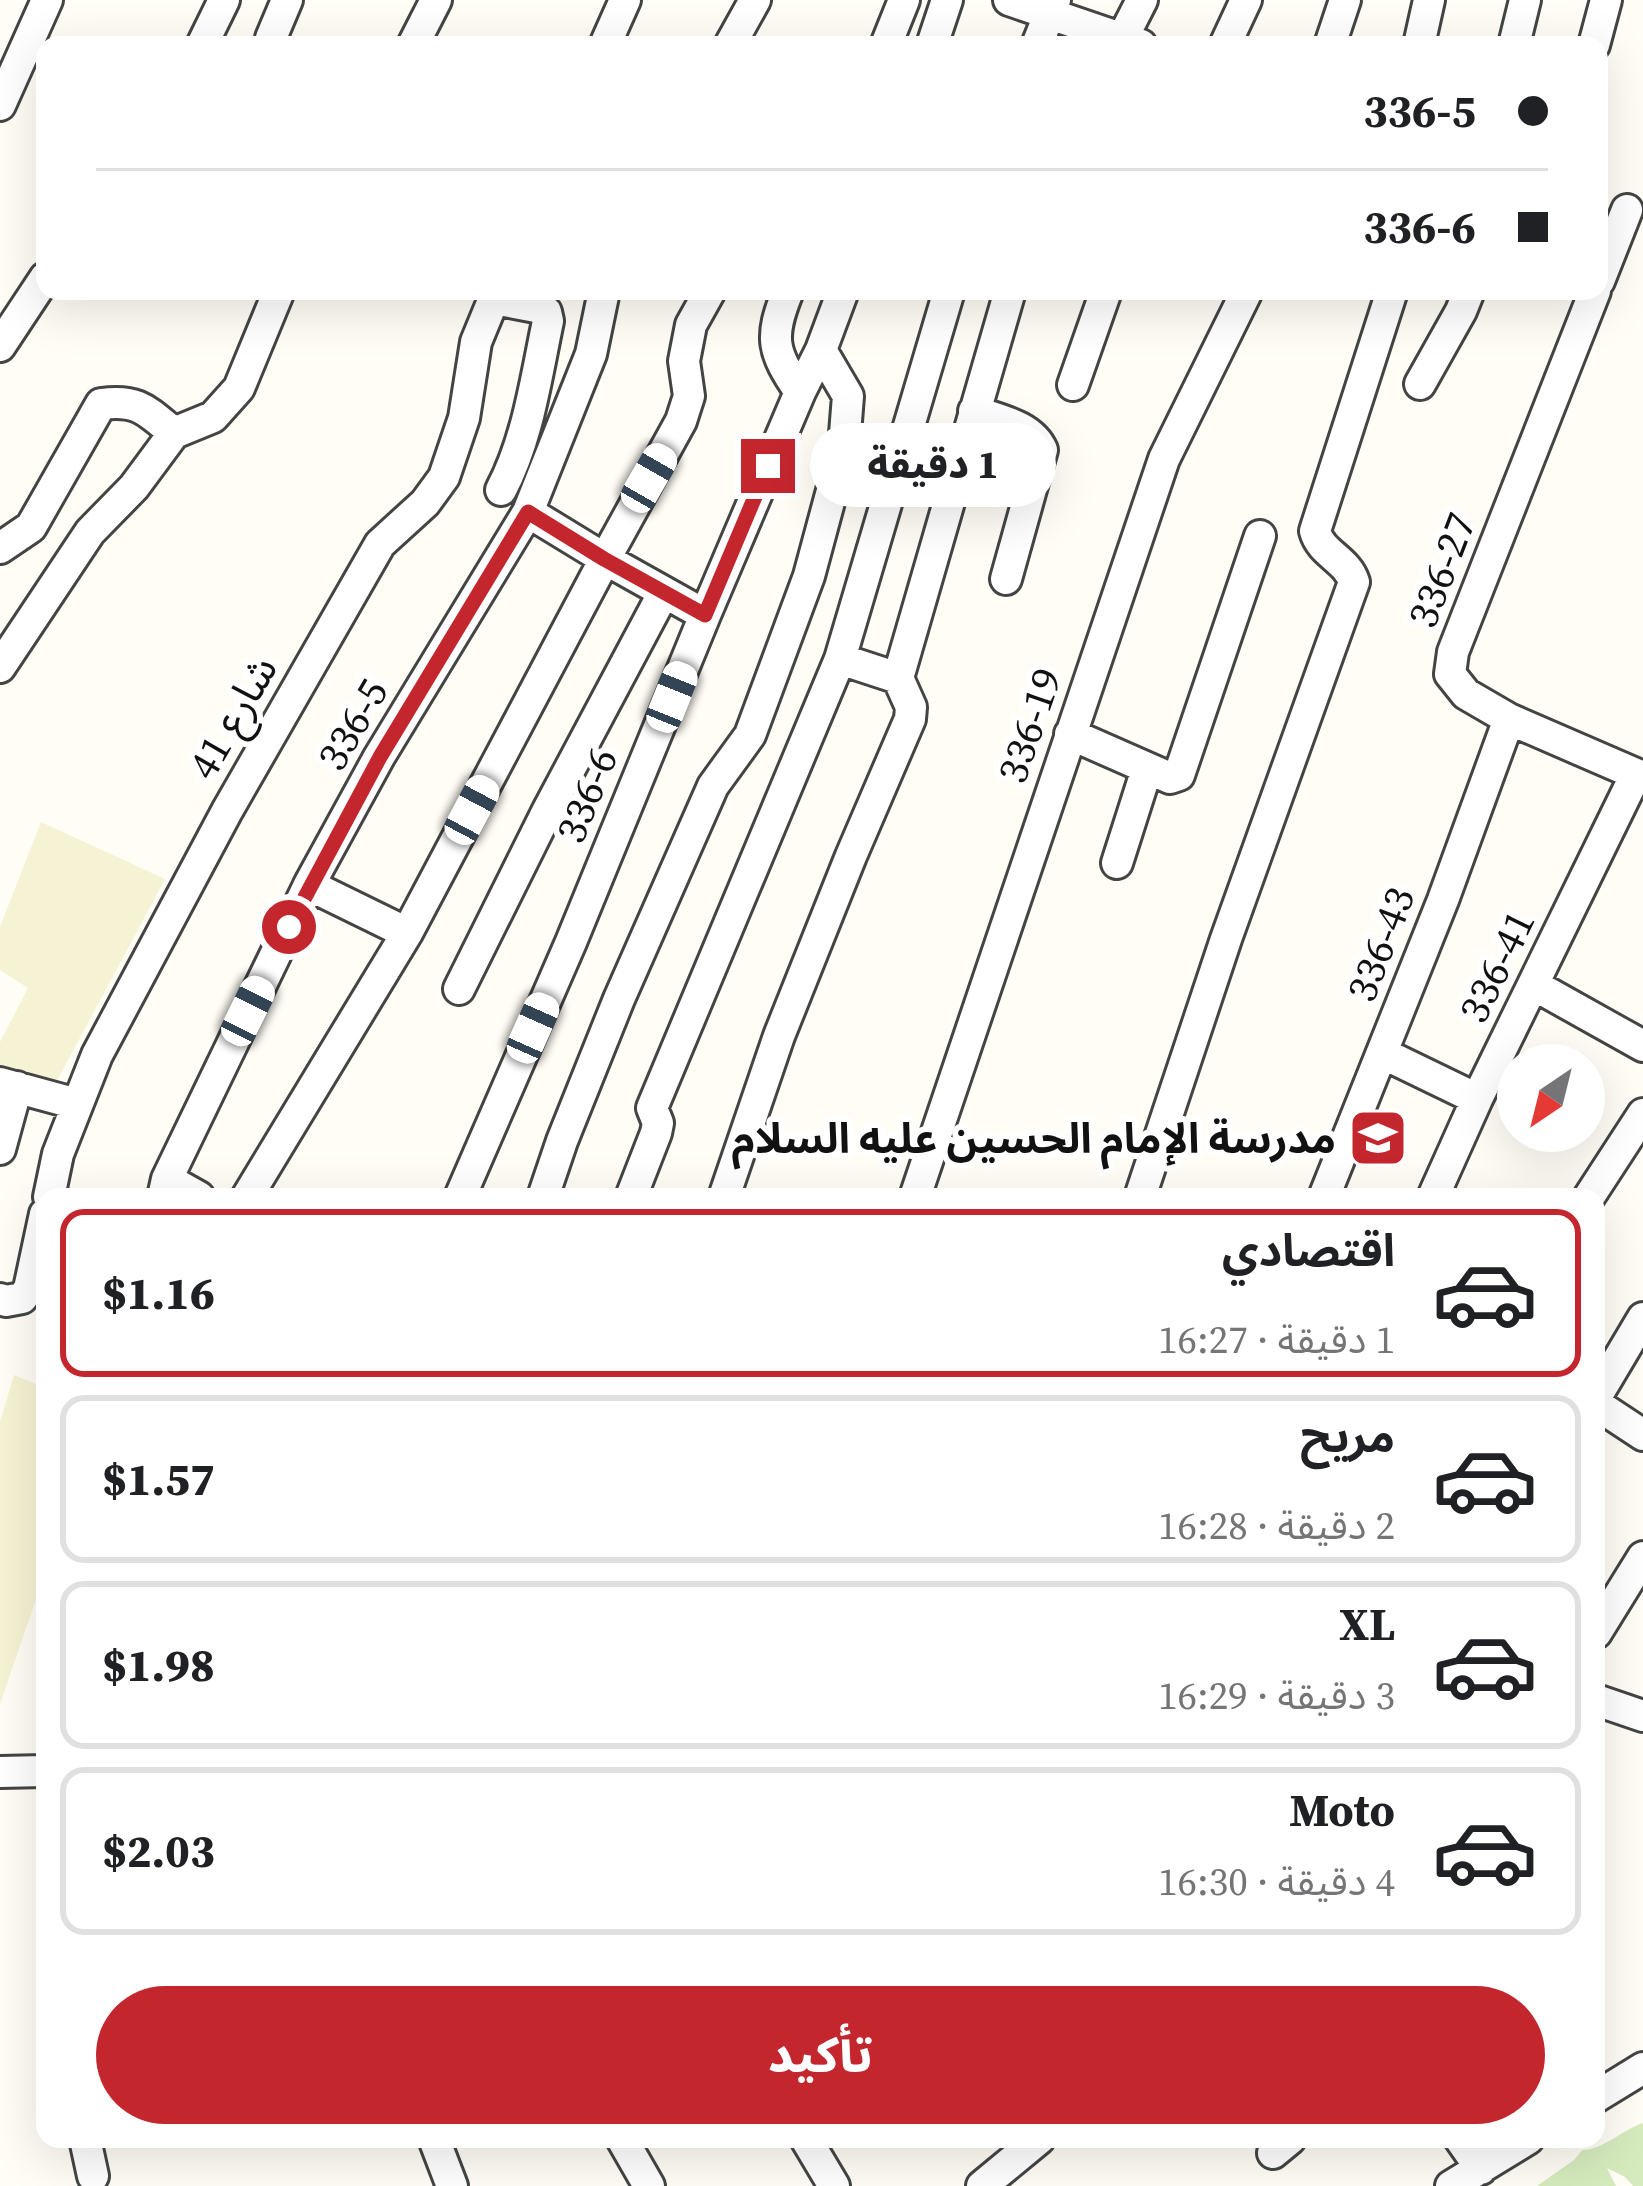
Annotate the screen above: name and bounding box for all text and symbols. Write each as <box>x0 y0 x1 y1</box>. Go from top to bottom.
text: 336-5 <box>1363 80 1476 142</box>
text: 336-6 <box>1363 196 1476 258</box>
callout: 1 دقيقة <box>810 424 1056 508</box>
car <box>615 438 683 518</box>
text: 1 دقيقة <box>867 438 999 491</box>
route end <box>741 439 795 493</box>
street label: 336-27 <box>1393 504 1489 636</box>
street label: شارع 41 <box>173 645 293 791</box>
car <box>642 657 702 737</box>
street label: 336-19 <box>982 660 1076 790</box>
street label: 336-5 <box>303 667 401 781</box>
street label: 336-6 <box>541 739 631 851</box>
car <box>439 770 505 850</box>
street label: 336-43 <box>1332 878 1428 1010</box>
route start <box>262 900 316 954</box>
street label: 336-41 <box>1444 900 1548 1032</box>
car <box>216 971 280 1051</box>
car <box>502 988 564 1068</box>
north arrow <box>1497 1044 1605 1152</box>
map controls <box>1497 1044 1605 1152</box>
school or university icon: مدرسة الإمام الحسين عليه السلام <box>1347 1107 1409 1169</box>
place label: مدرسة الإمام الحسين عليه السلام <box>732 1109 1336 1170</box>
text: اقتصادي <box>1222 1219 1395 1281</box>
icon: car <box>1431 1239 1539 1347</box>
text: $1.16 <box>102 1262 215 1324</box>
text: 1 دقيقة · 16:27 <box>1158 1313 1395 1366</box>
text: مريح <box>1300 1405 1395 1467</box>
icon: car <box>1431 1425 1539 1533</box>
text: $1.57 <box>102 1448 215 1510</box>
text: 2 دقيقة · 16:28 <box>1158 1499 1395 1552</box>
text: XL <box>1339 1593 1395 1655</box>
icon: car <box>1431 1611 1539 1719</box>
text: $1.98 <box>102 1634 215 1696</box>
text: 3 دقيقة · 16:29 <box>1158 1669 1395 1722</box>
text: Moto <box>1289 1779 1395 1841</box>
icon: car <box>1431 1797 1539 1905</box>
text: $2.03 <box>102 1820 215 1882</box>
text: 4 دقيقة · 16:30 <box>1158 1855 1395 1908</box>
button: تأكيد <box>96 1986 1545 2124</box>

